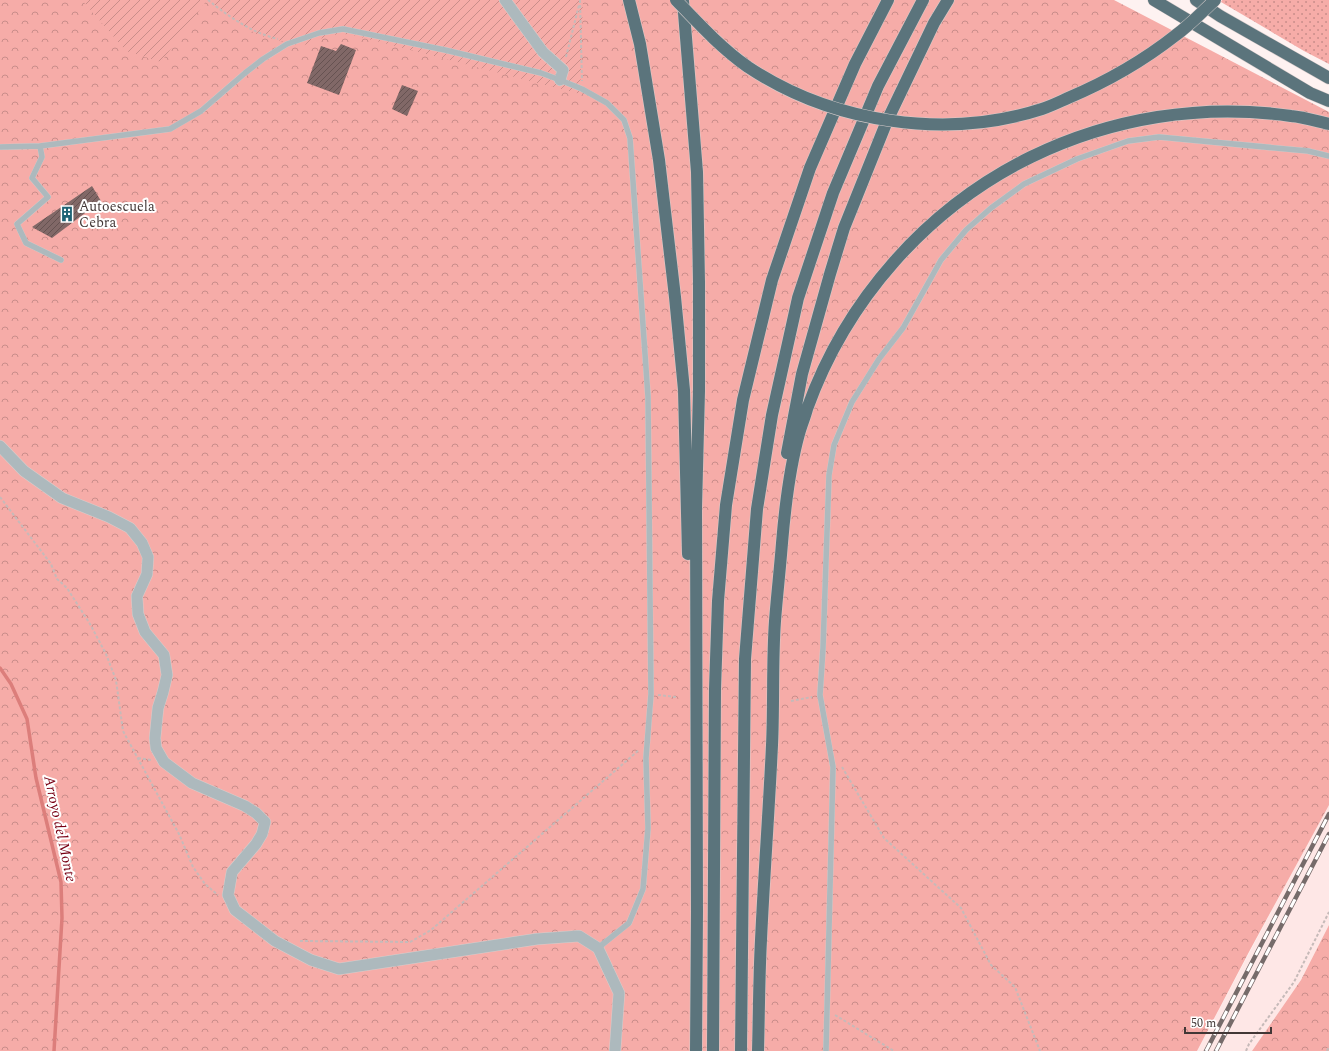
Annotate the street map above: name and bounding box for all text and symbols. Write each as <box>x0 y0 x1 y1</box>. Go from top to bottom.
place label: Autoescuela Cebra <box>79 196 155 233</box>
building icon: Autoescuela Cebra <box>58 205 76 223</box>
water label: Arroyo del Monte <box>37 773 83 885</box>
scale bar <box>1185 1009 1271 1035</box>
text: 50 m <box>1191 1014 1216 1033</box>

